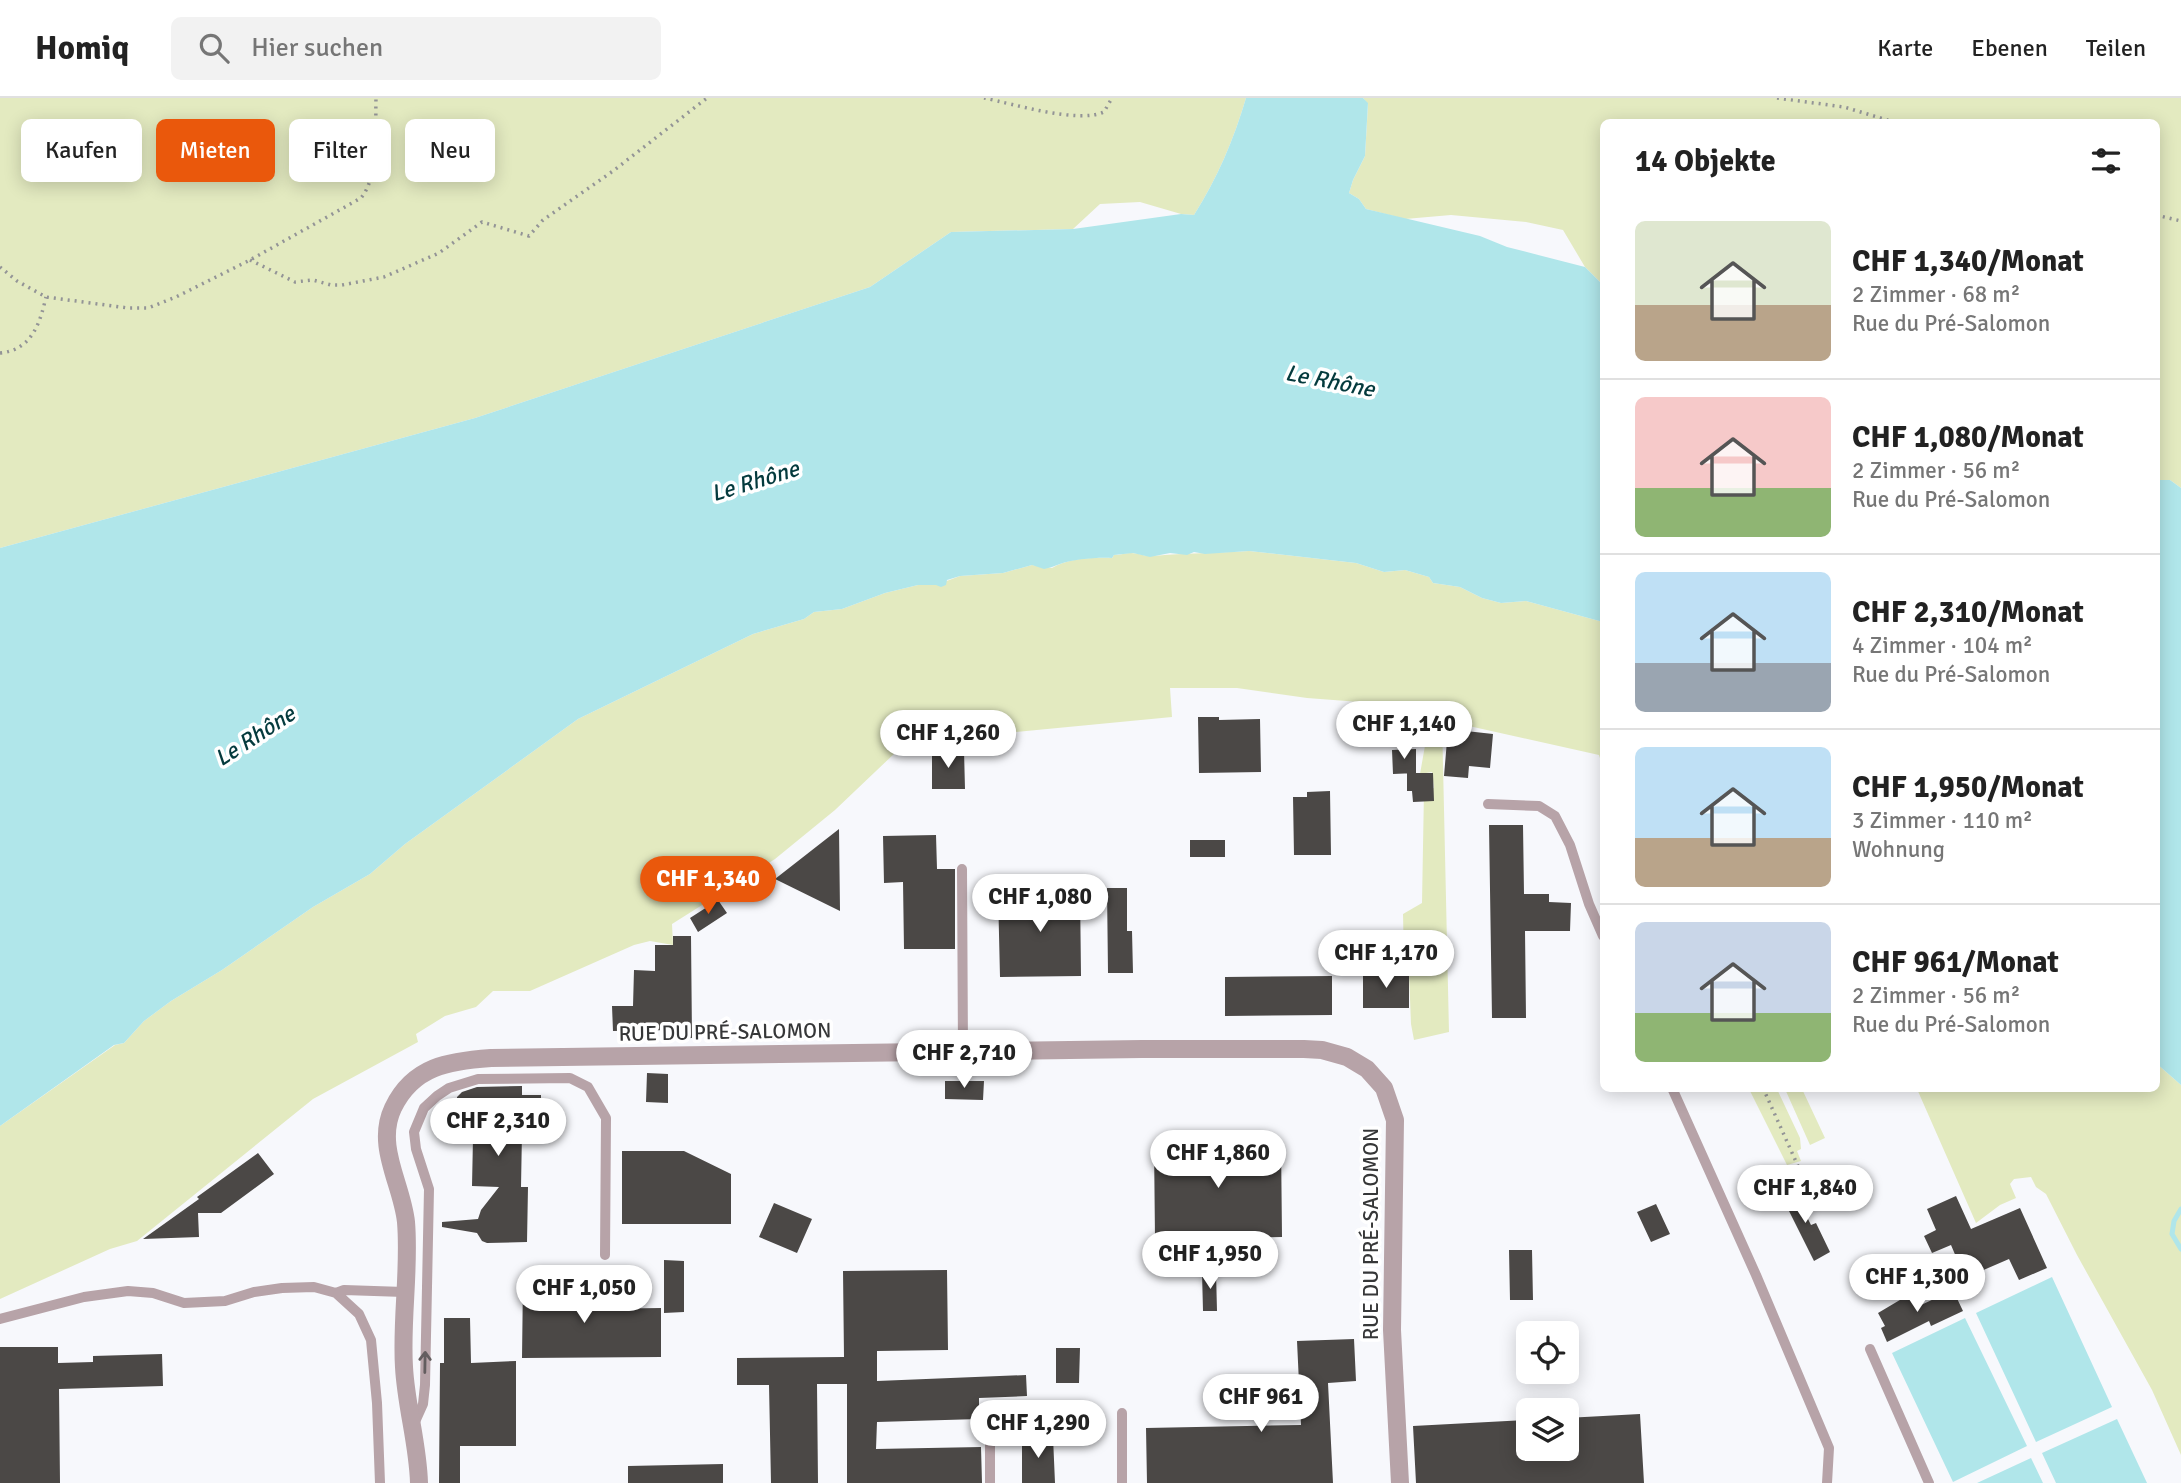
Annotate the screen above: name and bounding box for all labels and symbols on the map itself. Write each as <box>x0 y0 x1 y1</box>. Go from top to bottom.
water label: Le Rhône <box>1283 358 1379 404</box>
water label: Le Rhône <box>708 453 804 508</box>
water label: Le Rhône <box>209 698 302 773</box>
pin: CHF 1,140 <box>1324 702 1484 761</box>
pin: CHF 1,260 <box>868 710 1028 770</box>
pin: CHF 1,340 <box>628 856 788 916</box>
pin: CHF 1,080 <box>960 874 1120 934</box>
pin: CHF 1,170 <box>1306 930 1466 990</box>
street label: RUE DU PRÉ-SALOMON <box>618 1017 832 1047</box>
pin: CHF 2,710 <box>884 1030 1044 1090</box>
pin: CHF 2,310 <box>418 1098 578 1158</box>
street label: RUE DU PRÉ-SALOMON <box>1358 1128 1384 1340</box>
pin: CHF 1,860 <box>1138 1130 1298 1190</box>
pin: CHF 1,840 <box>1725 1166 1885 1225</box>
pin: CHF 1,950 <box>1130 1232 1290 1291</box>
pin: CHF 1,300 <box>1837 1254 1997 1314</box>
pin: CHF 1,050 <box>504 1266 664 1325</box>
one-way arrow <box>418 1351 432 1374</box>
pin: CHF 961 <box>1196 1374 1326 1434</box>
pin: CHF 1,290 <box>958 1400 1118 1460</box>

